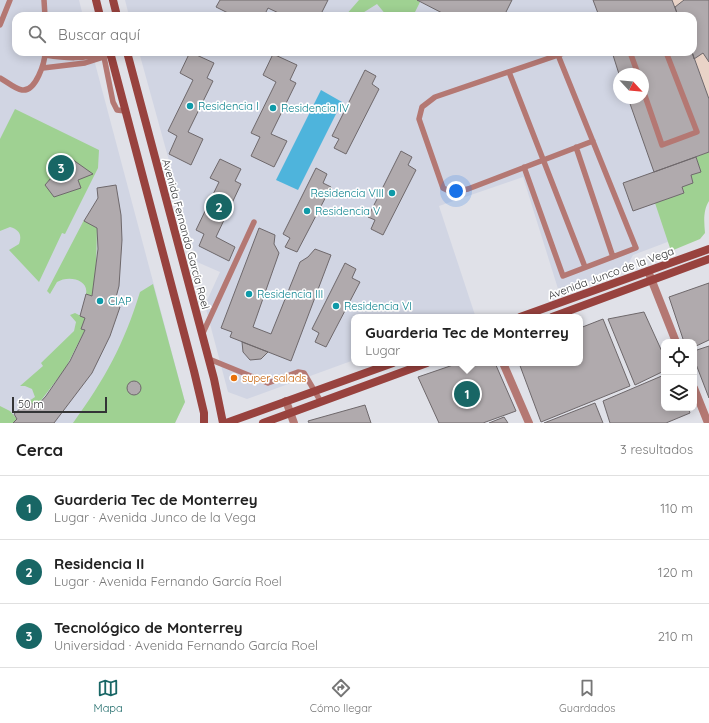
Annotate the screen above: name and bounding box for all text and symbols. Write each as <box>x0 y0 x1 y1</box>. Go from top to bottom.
search box <box>12 12 697 56</box>
icon: search <box>26 23 48 45</box>
text: Buscar aquí <box>58 25 140 44</box>
north arrow <box>613 68 649 104</box>
place label: Residencia I <box>198 99 259 113</box>
marker: Residencia I <box>185 101 195 111</box>
place label: Residencia IV <box>281 101 349 115</box>
marker: Residencia IV <box>268 103 278 113</box>
pin: 3 <box>48 153 74 183</box>
street label: Avenida Fernando García Roel <box>159 157 213 311</box>
your location <box>446 181 466 201</box>
place label: Residencia VIII <box>310 186 384 200</box>
marker: Residencia VIII <box>387 188 397 198</box>
pin: 2 <box>206 192 232 222</box>
place label: Residencia V <box>315 204 380 218</box>
marker: Residencia V <box>302 206 312 216</box>
street label: Avenida Junco de la Vega <box>546 244 676 302</box>
place label: Residencia III <box>257 287 323 301</box>
marker: Residencia III <box>244 289 254 299</box>
place label: CIAP <box>108 294 132 308</box>
marker: CIAP <box>95 296 105 306</box>
place label: Residencia VI <box>344 299 412 313</box>
marker: Residencia VI <box>331 301 341 311</box>
popup <box>351 314 583 366</box>
text: Guarderia Tec de Monterrey <box>365 323 569 342</box>
map controls <box>661 339 697 411</box>
button: locate <box>661 339 697 375</box>
text: Lugar <box>365 342 400 358</box>
place label: super salads <box>242 371 306 385</box>
marker: super salads <box>229 373 239 383</box>
button: layers <box>661 375 697 411</box>
pin: 1 <box>454 379 480 409</box>
scale bar <box>12 395 107 414</box>
text: 50 m <box>18 397 44 411</box>
text: Cerca <box>16 439 63 460</box>
text: 3 resultados <box>620 441 693 457</box>
text: Guarderia Tec de Monterrey <box>54 490 257 509</box>
text: 1 <box>26 500 32 516</box>
text: 110 m <box>660 500 693 516</box>
text: Lugar · Avenida Junco de la Vega <box>54 509 256 525</box>
text: Residencia II <box>54 554 144 573</box>
text: 2 <box>25 564 33 580</box>
text: 120 m <box>658 564 693 580</box>
text: Lugar · Avenida Fernando García Roel <box>54 573 282 589</box>
text: Tecnológico de Monterrey <box>54 618 243 637</box>
text: 3 <box>26 628 32 644</box>
text: 210 m <box>658 628 693 644</box>
text: Universidad · Avenida Fernando García Roel <box>54 637 318 653</box>
tab: Mapa <box>94 677 123 715</box>
tab: Cómo llegar <box>310 677 372 715</box>
tab: Guardados <box>559 677 615 715</box>

